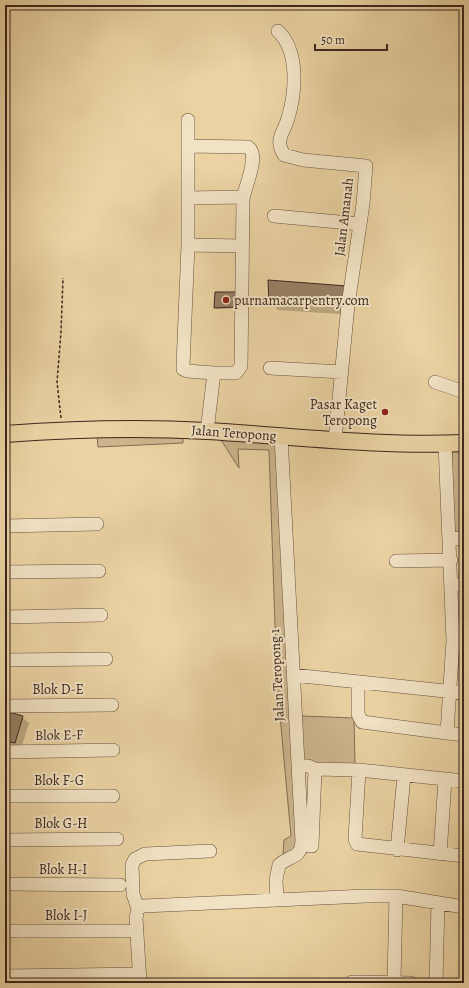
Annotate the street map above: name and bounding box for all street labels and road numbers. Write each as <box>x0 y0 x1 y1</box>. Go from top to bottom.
street label: Jalan Amanah <box>330 176 358 257</box>
street label: Jalan Teropong <box>191 421 277 445</box>
street label: Jalan Teropong 1 <box>265 628 289 722</box>
street label: Blok D-E <box>32 680 84 699</box>
street label: Blok E-F <box>35 725 83 745</box>
street label: Blok F-G <box>34 771 84 790</box>
street label: Blok G-H <box>34 814 88 833</box>
street label: Blok H-I <box>39 860 87 879</box>
street label: Blok I-J <box>45 906 87 925</box>

